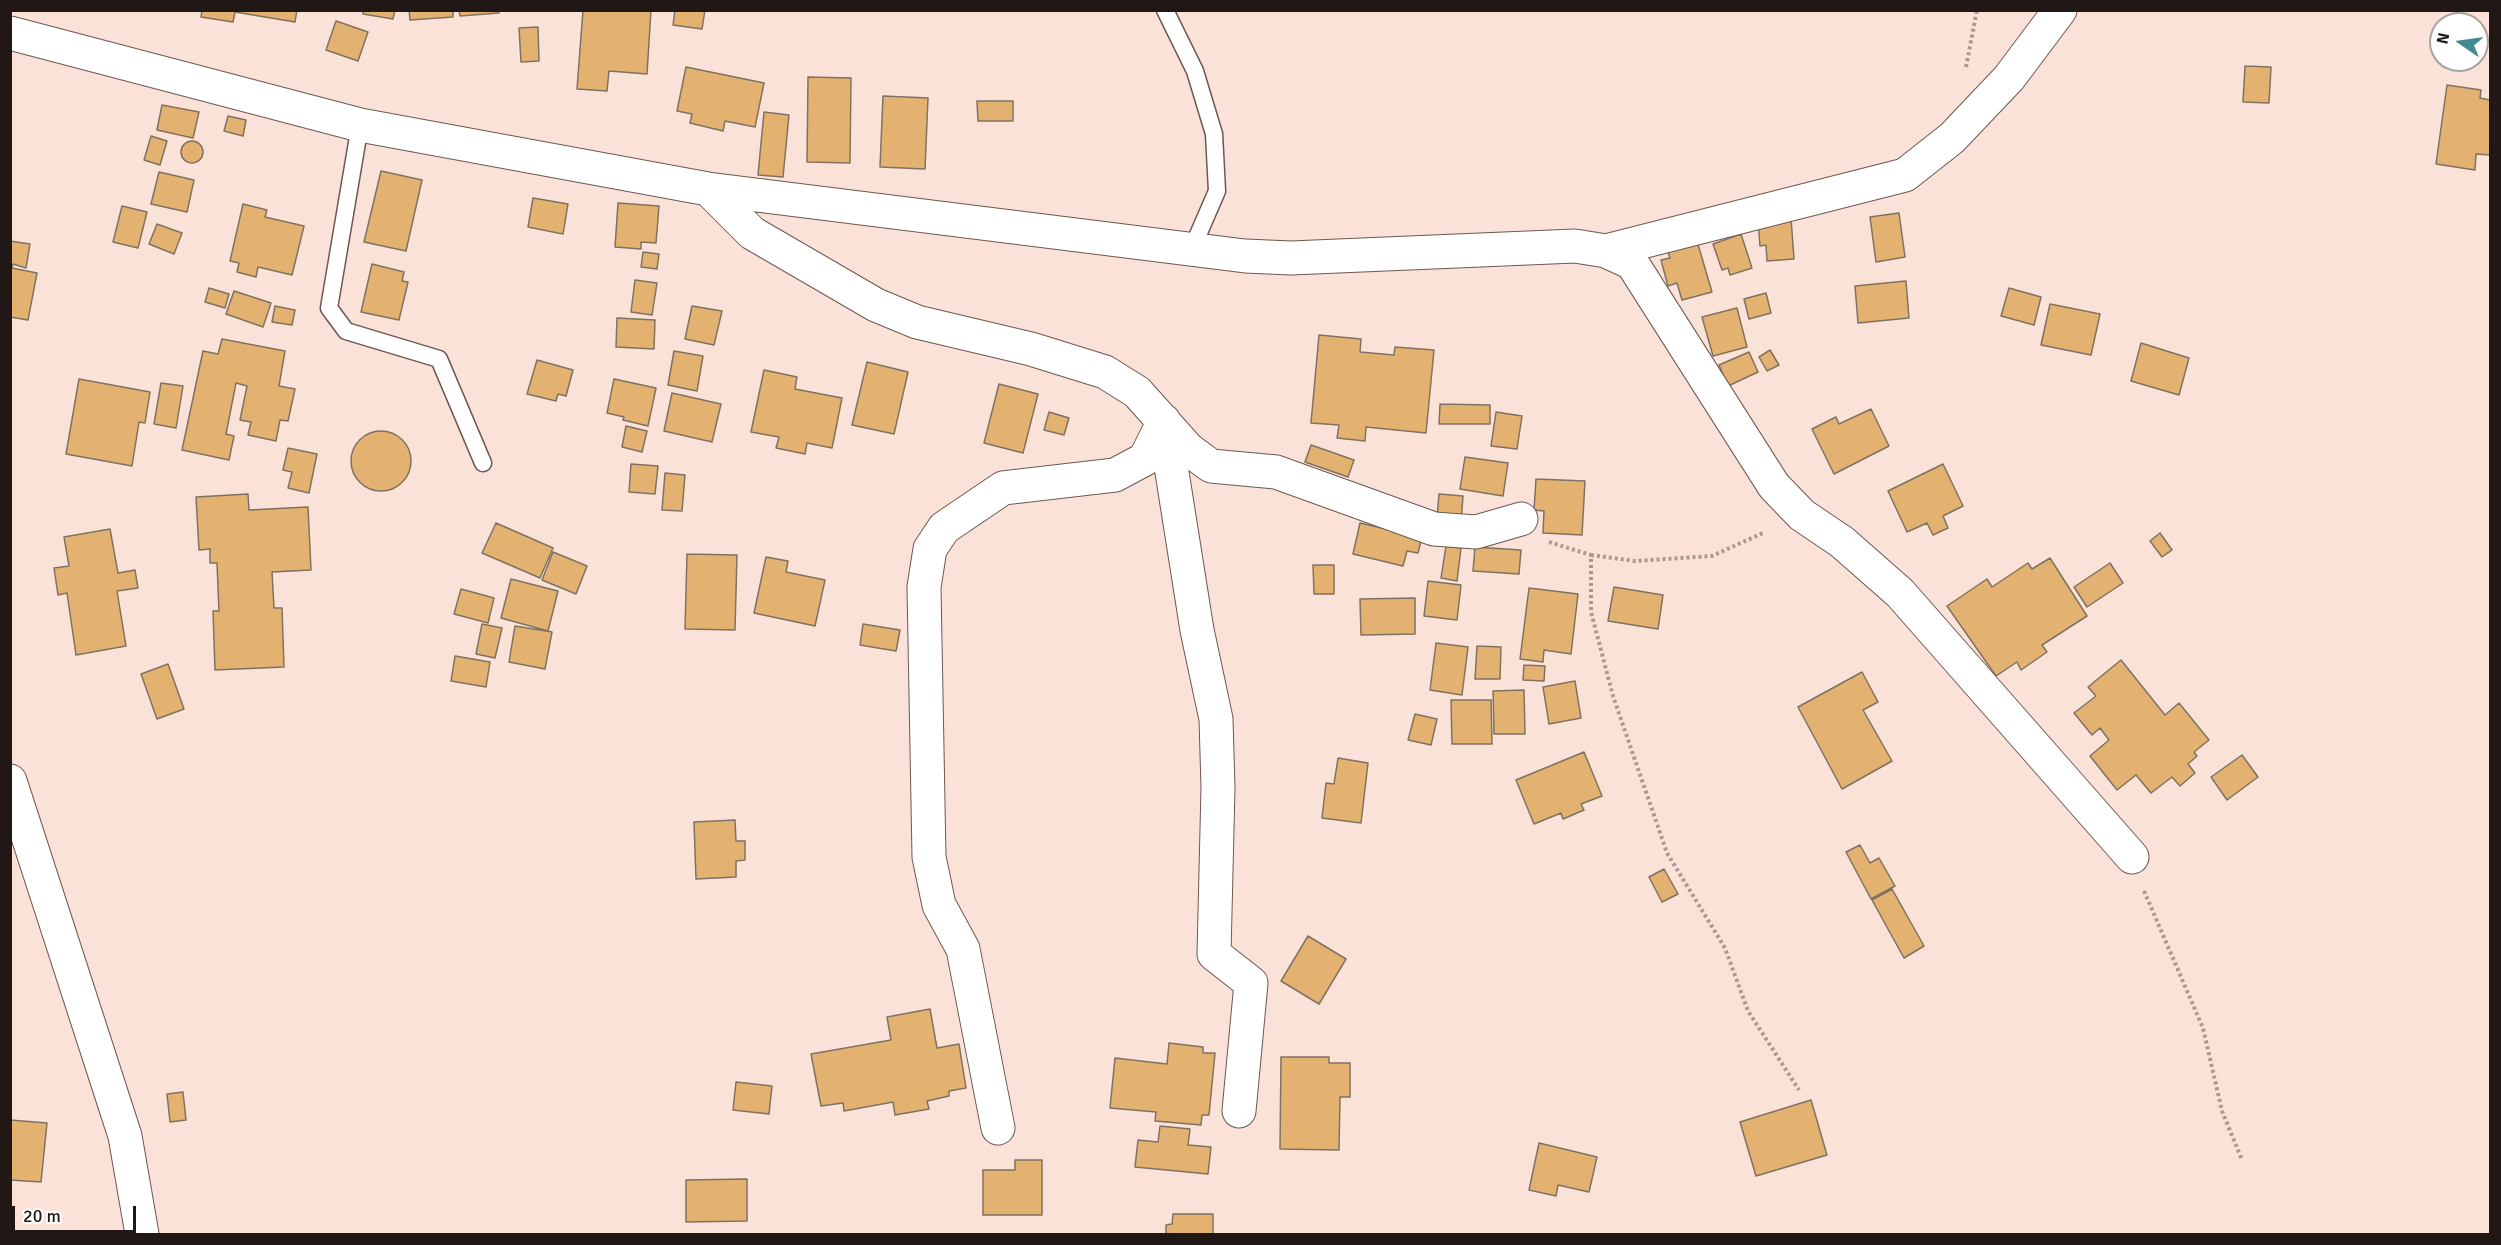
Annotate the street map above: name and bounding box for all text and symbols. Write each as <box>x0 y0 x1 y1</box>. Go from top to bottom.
north arrow <box>2429 12 2489 72</box>
text: N <box>2432 31 2454 46</box>
scale bar <box>15 1194 140 1232</box>
text: 20 m <box>23 1205 61 1227</box>

